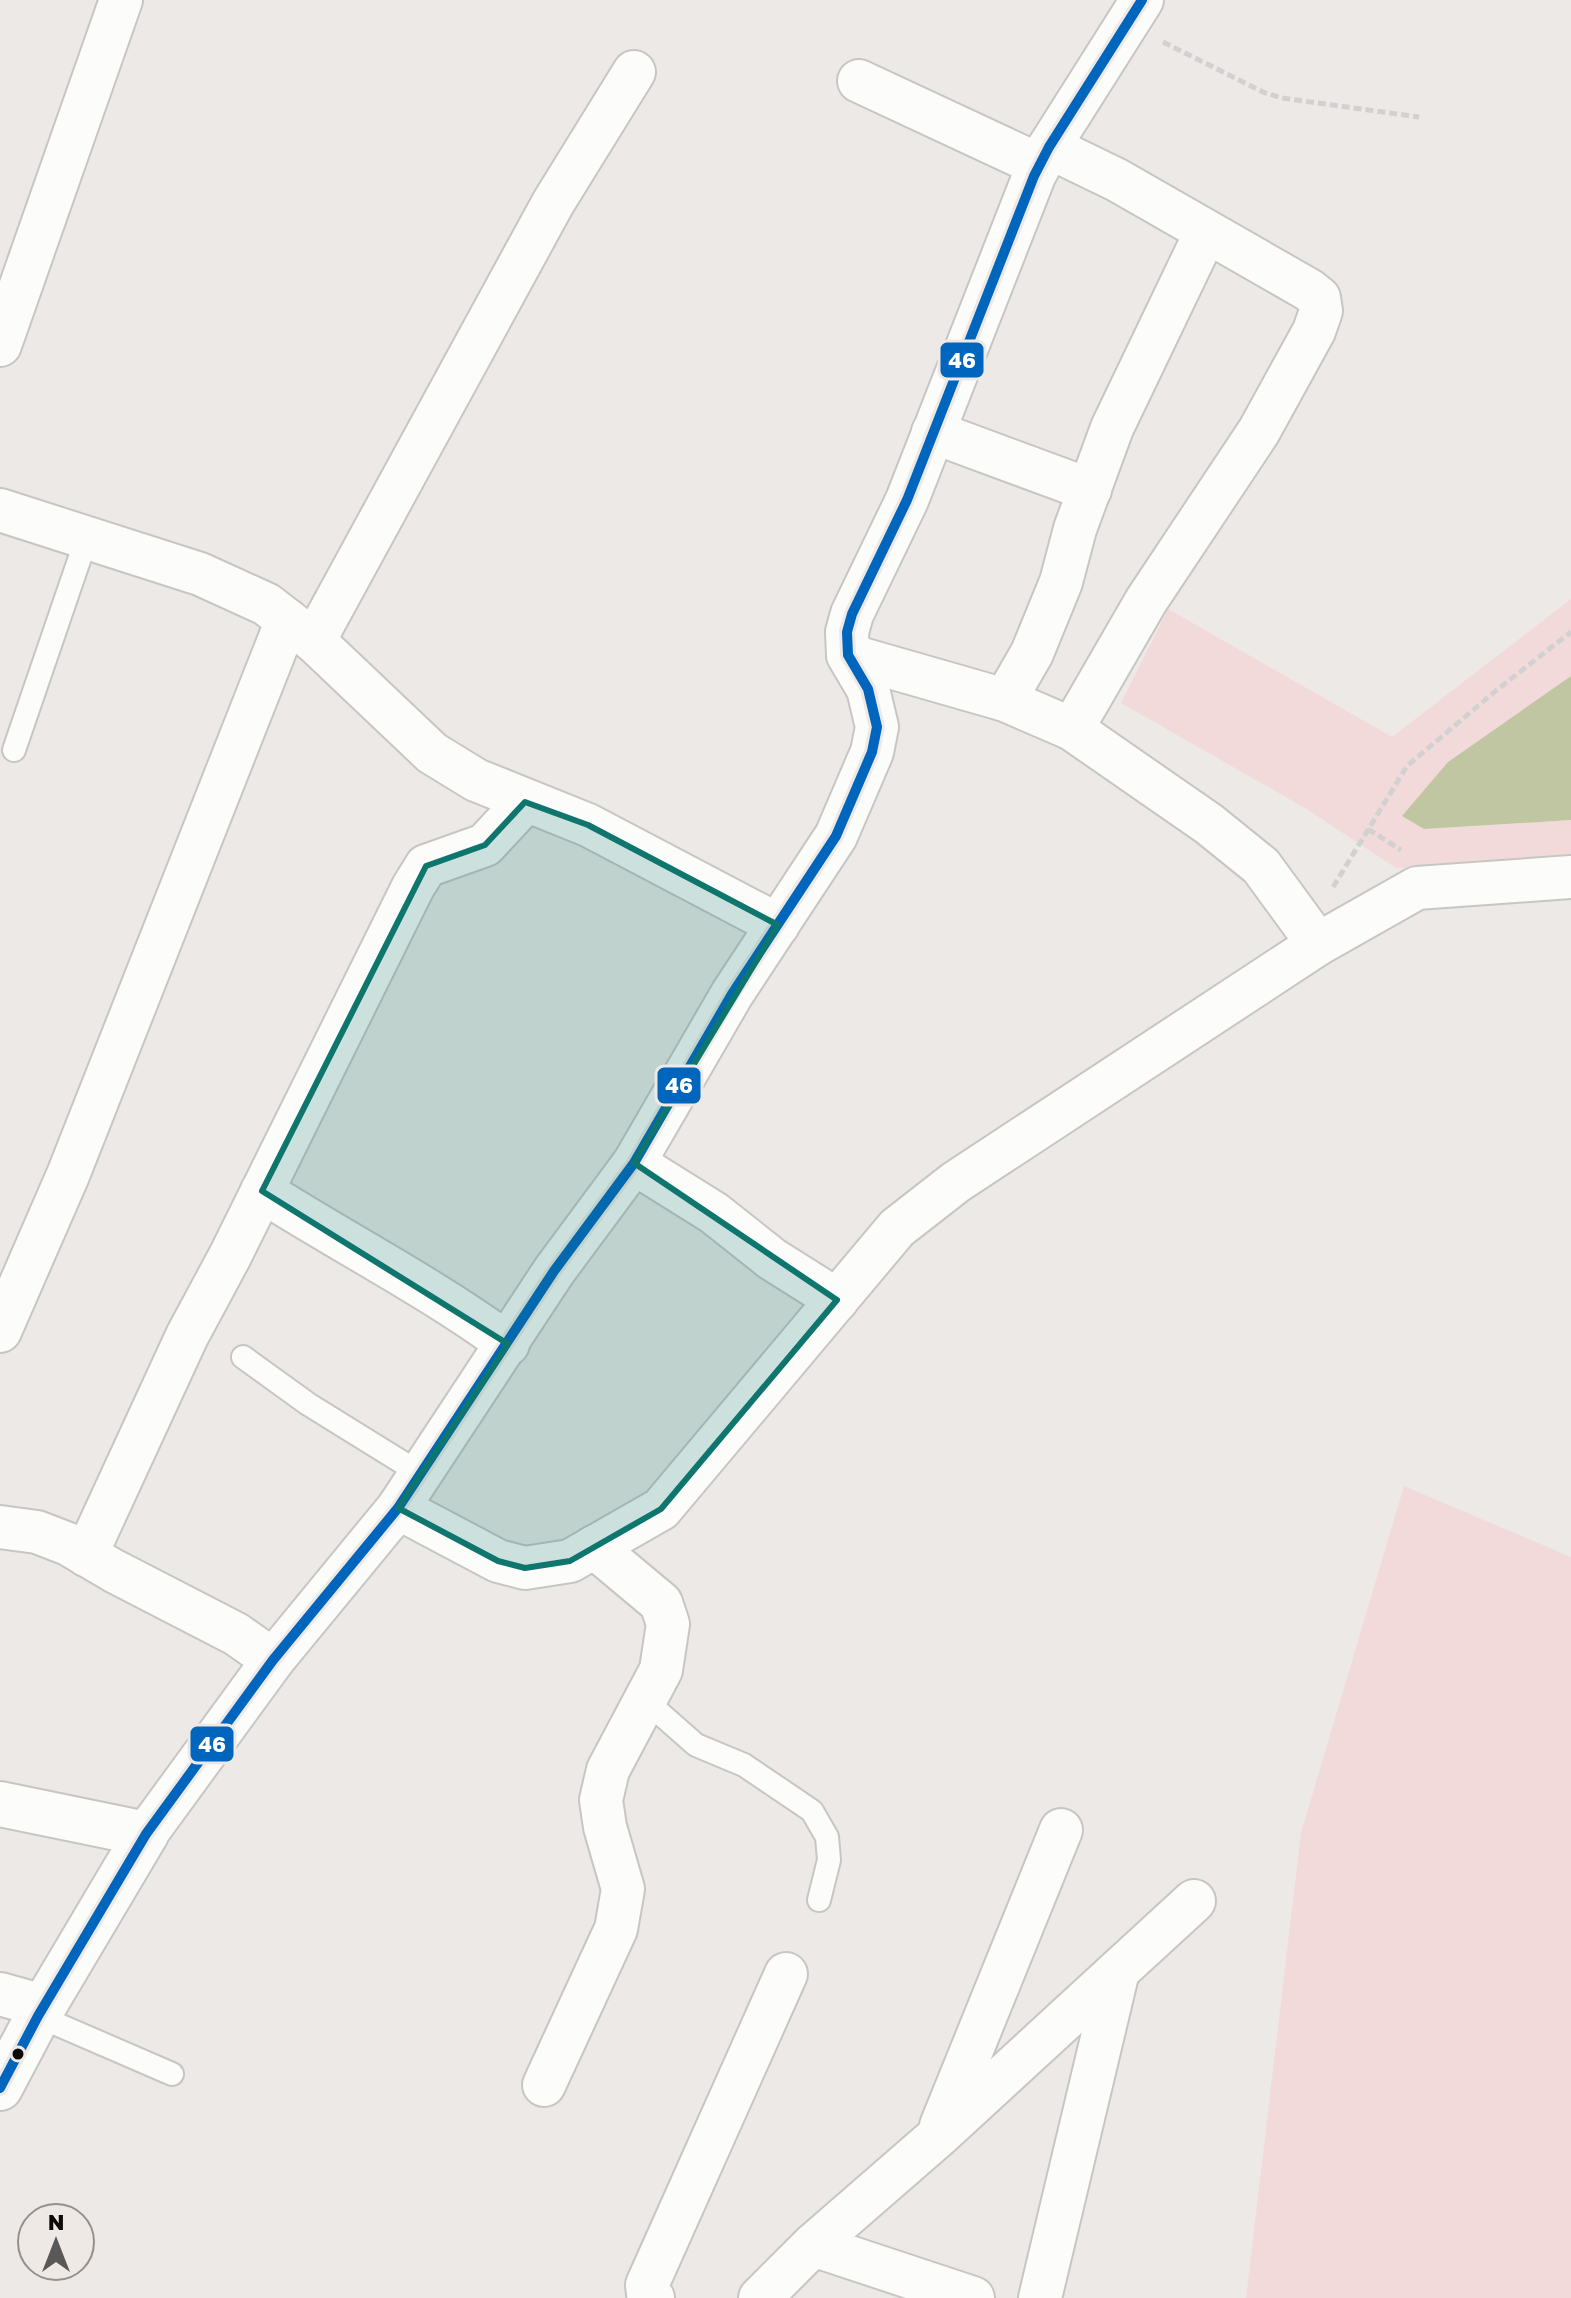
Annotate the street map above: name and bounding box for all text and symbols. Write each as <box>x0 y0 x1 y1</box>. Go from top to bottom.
line badge: 46 <box>939 341 985 379</box>
text: 46 <box>948 346 976 373</box>
line badge: 46 <box>656 1066 702 1105</box>
text: 46 <box>665 1071 693 1098</box>
line badge: 46 <box>189 1725 235 1763</box>
text: 46 <box>198 1730 226 1757</box>
unlabelled marker <box>10 2046 26 2062</box>
north arrow <box>16 2202 96 2282</box>
text: N <box>48 2208 64 2235</box>

